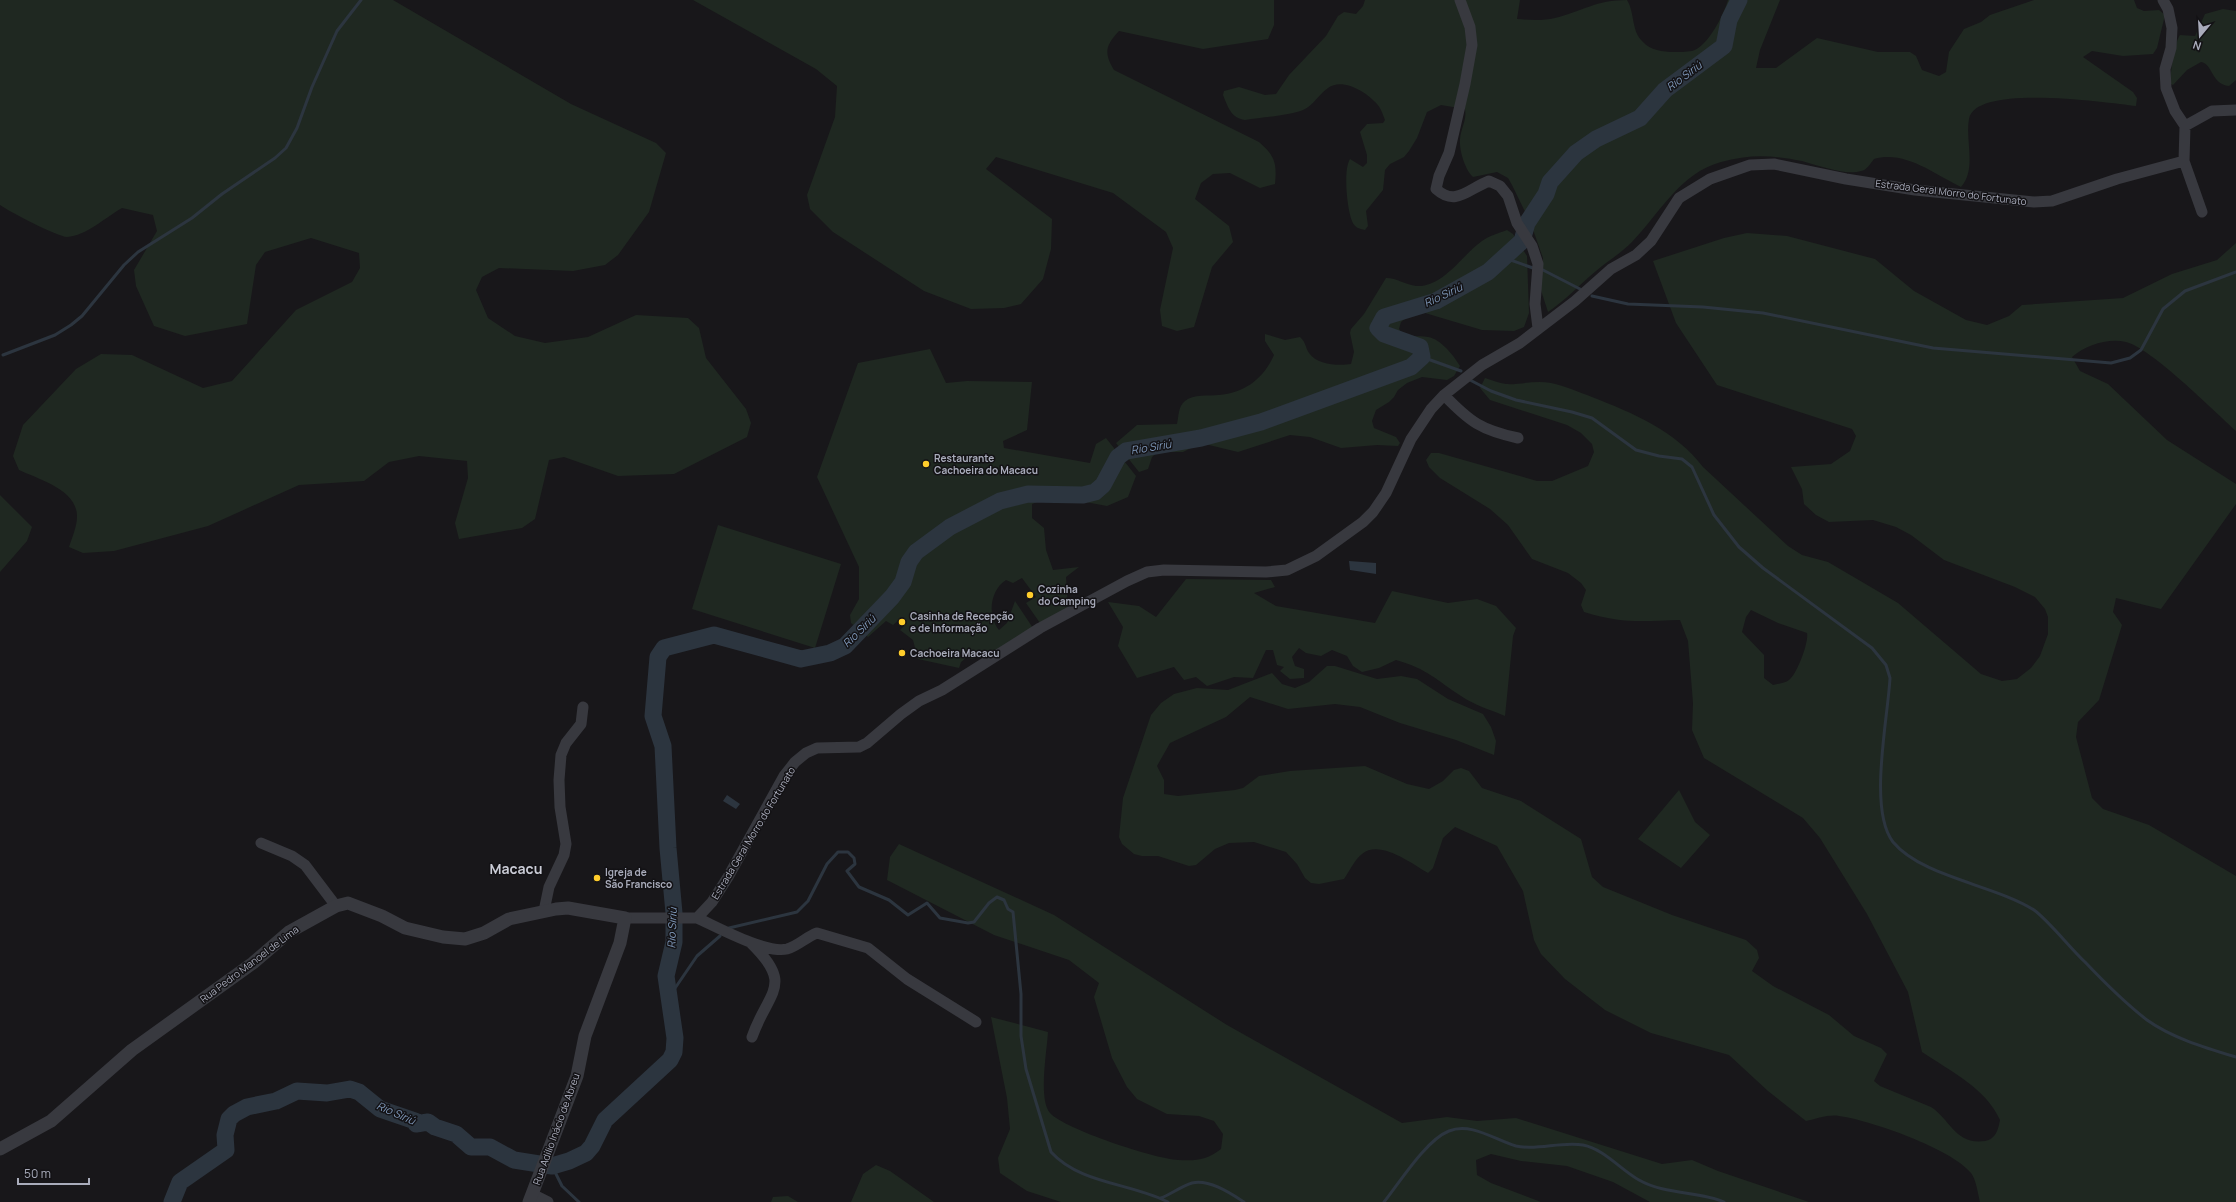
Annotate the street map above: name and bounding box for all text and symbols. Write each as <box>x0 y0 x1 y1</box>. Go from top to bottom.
north arrow <box>2180 16 2220 56</box>
text: N <box>2191 38 2203 54</box>
water label: Rio Siriú <box>1663 57 1706 94</box>
street label: Estrada Geral Morro do Fortunato <box>1875 176 2028 208</box>
water label: Rio Siriú <box>1421 279 1466 310</box>
water label: Rio Siriú <box>1130 436 1174 457</box>
place label: Restaurante Cachoeira do Macacu <box>934 451 1038 477</box>
marker: Restaurante Cachoeira do Macacu <box>921 459 931 469</box>
place label: Cozinha do Camping <box>1038 582 1096 608</box>
marker: Cozinha do Camping <box>1025 590 1035 600</box>
place label: Casinha de Recepção e de Informação <box>910 609 1014 635</box>
water label: Rio Siriú <box>839 610 880 650</box>
marker: Casinha de Recepção e de Informação <box>897 617 907 627</box>
place label: Cachoeira Macacu <box>910 646 1000 660</box>
marker: Cachoeira Macacu <box>897 648 907 658</box>
street label: Estrada Geral Morro do Fortunato <box>708 764 798 902</box>
district label: Macacu <box>490 859 542 878</box>
place label: Igreja de São Francisco <box>605 865 672 891</box>
marker: Igreja de São Francisco <box>592 873 602 883</box>
water label: Rio Siriú <box>663 906 680 949</box>
street label: Rua Pedro Manoel de Lima <box>197 922 301 1006</box>
street label: Rua Adílio Inácio de Abreu <box>529 1071 583 1187</box>
water label: Rio Siriú <box>375 1097 419 1128</box>
scale bar <box>18 1160 89 1186</box>
text: 50 m <box>24 1165 51 1182</box>

